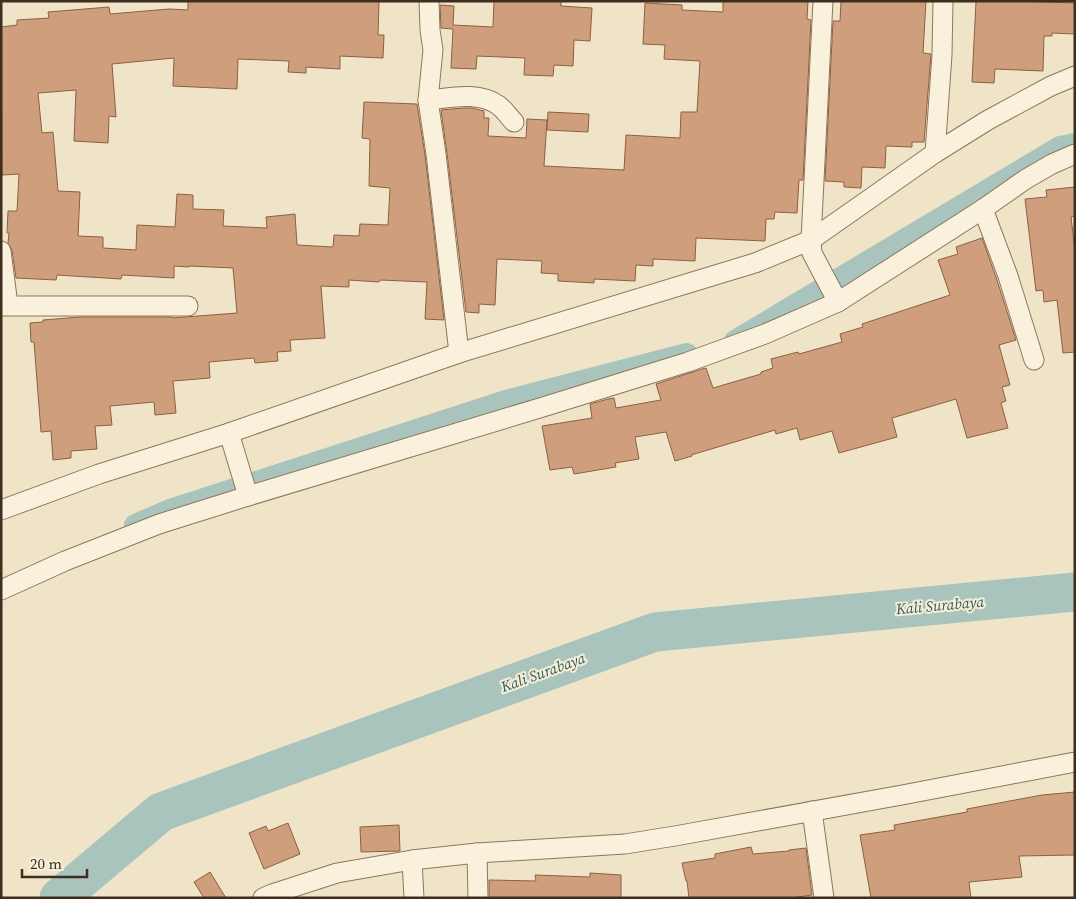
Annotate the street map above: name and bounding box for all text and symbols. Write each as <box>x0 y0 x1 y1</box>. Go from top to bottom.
water label: Kali Surabaya <box>894 591 985 619</box>
water label: Kali Surabaya <box>497 647 588 697</box>
scale bar <box>22 846 88 878</box>
text: 20 m <box>30 853 62 874</box>

